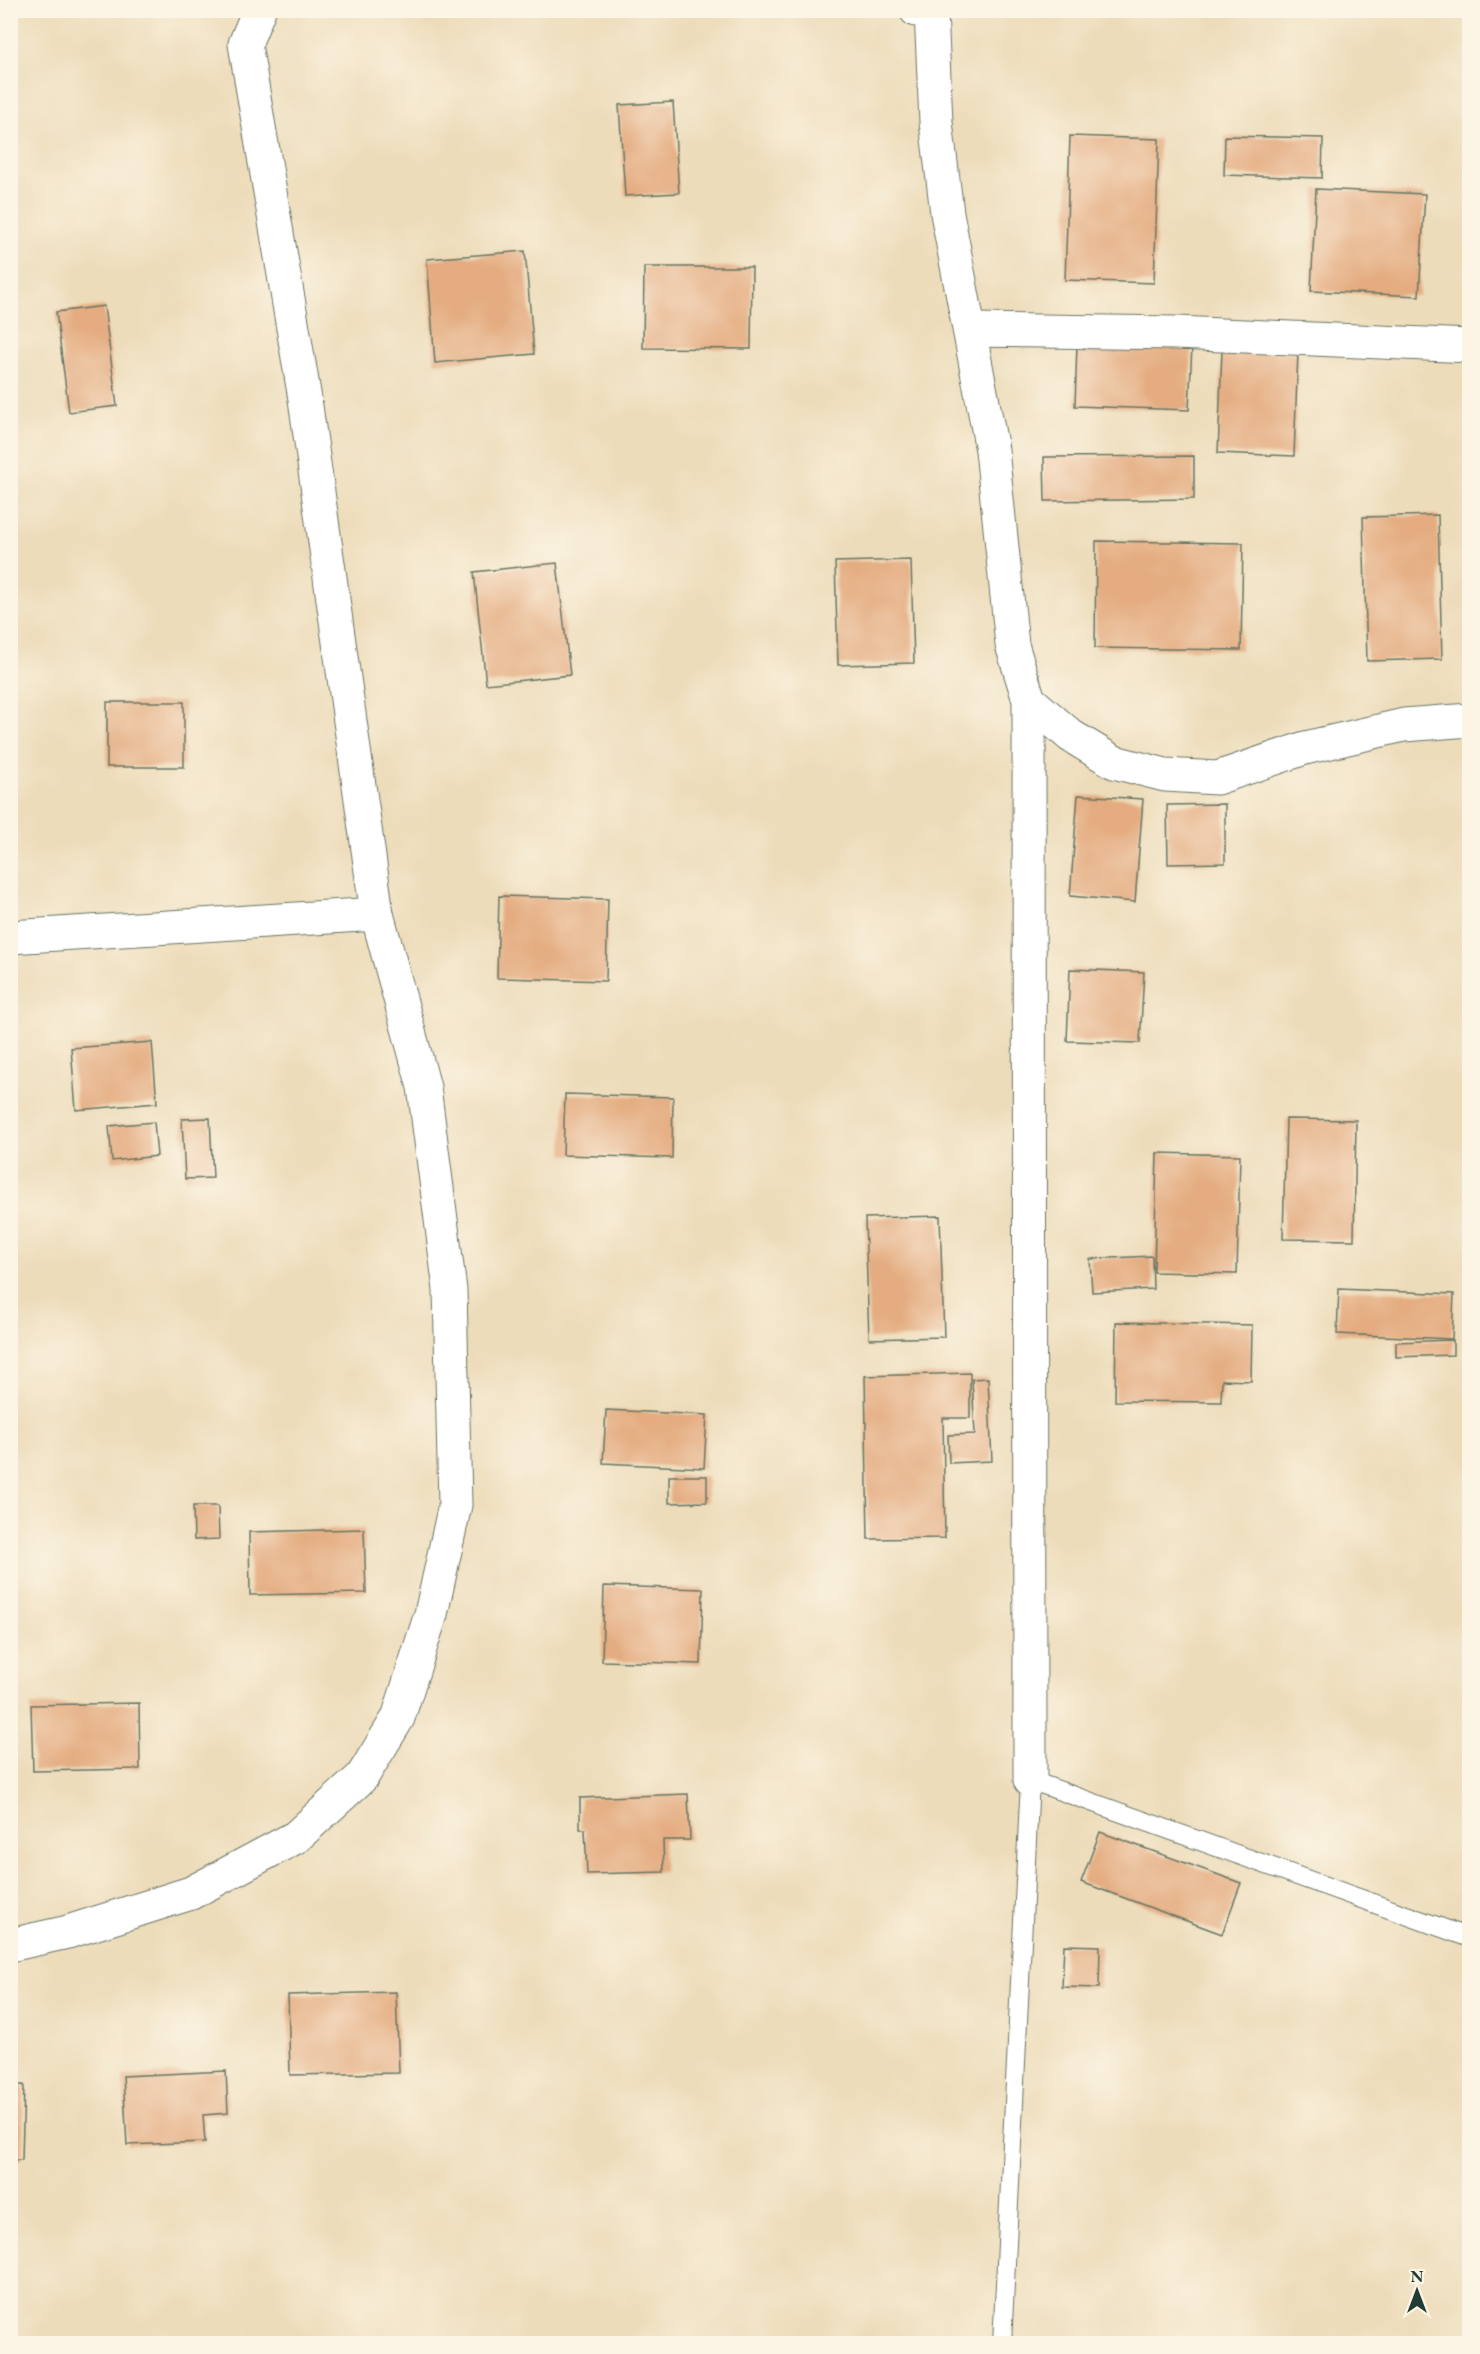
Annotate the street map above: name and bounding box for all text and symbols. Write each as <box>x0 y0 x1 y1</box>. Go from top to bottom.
north arrow <box>1387 2261 1447 2321</box>
text: N <box>1411 2266 1424 2287</box>

